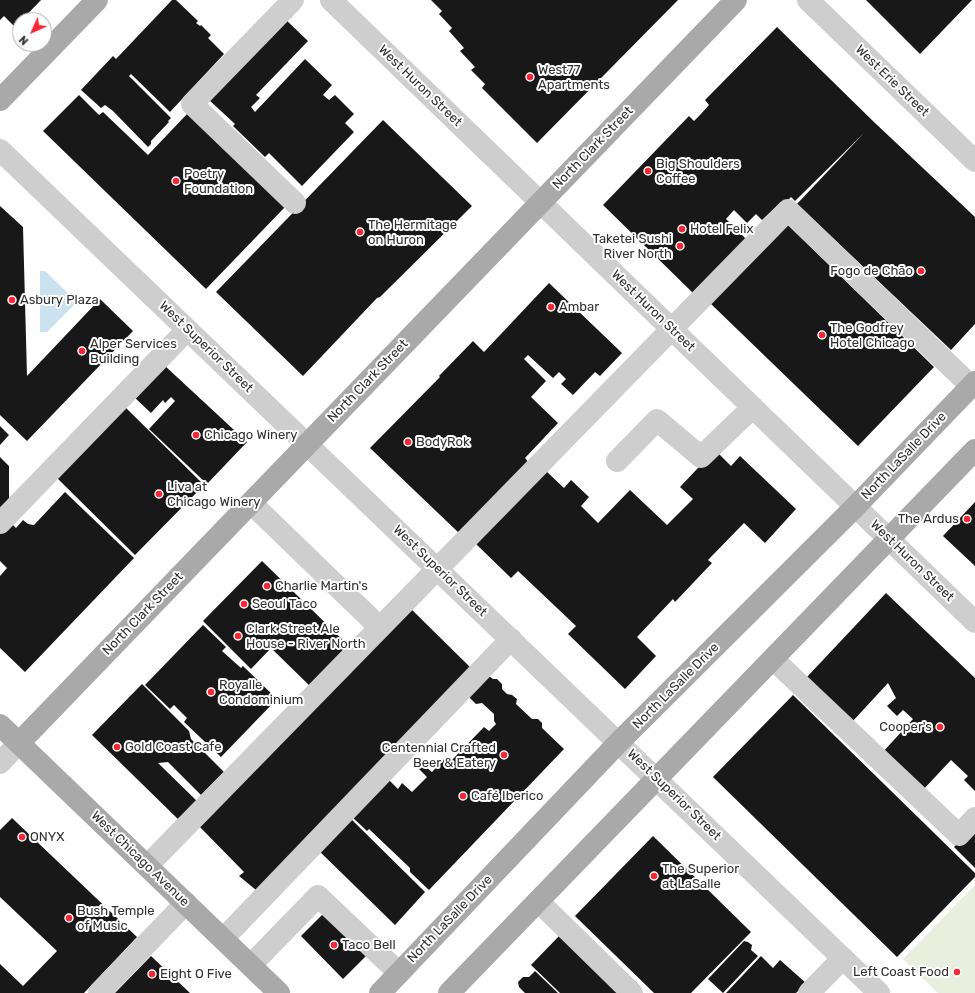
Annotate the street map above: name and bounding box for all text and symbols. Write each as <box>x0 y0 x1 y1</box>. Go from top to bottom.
north arrow <box>12 12 52 52</box>
text: N <box>16 33 31 48</box>
street label: West Huron Street <box>375 42 465 130</box>
street label: West Erie Street <box>852 42 932 120</box>
place label: West77 Apartments <box>538 62 610 93</box>
marker: West77 Apartments <box>525 72 535 82</box>
street label: North Clark Street <box>550 103 636 193</box>
place label: Big Shoulders Coffee <box>656 156 740 187</box>
place label: Poetry Foundation <box>184 166 253 197</box>
marker: Big Shoulders Coffee <box>643 166 653 176</box>
marker: Poetry Foundation <box>171 176 181 186</box>
place label: The Hermitage on Huron <box>368 217 457 248</box>
place label: Hotel Felix <box>690 221 753 237</box>
marker: Hotel Felix <box>677 224 687 234</box>
marker: The Hermitage on Huron <box>355 227 365 237</box>
place label: Taketei Sushi River North <box>593 231 672 262</box>
marker: Taketei Sushi River North <box>675 241 685 251</box>
place label: Fogo de Chão <box>830 263 913 279</box>
marker: Fogo de Chão <box>916 266 926 276</box>
street label: West Huron Street <box>608 267 698 355</box>
place label: Asbury Plaza <box>20 292 99 308</box>
marker: Asbury Plaza <box>7 295 17 305</box>
street label: West Superior Street <box>156 298 256 396</box>
place label: Ambar <box>559 299 599 315</box>
marker: Ambar <box>546 302 556 312</box>
place label: The Godfrey Hotel Chicago <box>830 320 915 351</box>
marker: The Godfrey Hotel Chicago <box>817 330 827 340</box>
place label: Alper Services Building <box>90 336 177 367</box>
street label: North Clark Street <box>325 336 411 426</box>
marker: Alper Services Building <box>77 346 87 356</box>
street label: North LaSalle Drive <box>858 409 950 503</box>
place label: Chicago Winery <box>204 427 297 443</box>
marker: Chicago Winery <box>191 430 201 440</box>
place label: BodyRok <box>416 434 470 450</box>
marker: BodyRok <box>403 437 413 447</box>
place label: Liva at Chicago Winery <box>167 479 260 510</box>
marker: Liva at Chicago Winery <box>154 489 164 499</box>
place label: The Ardus <box>898 511 959 527</box>
marker: The Ardus <box>962 514 972 524</box>
street label: West Huron Street <box>867 517 957 605</box>
street label: West Superior Street <box>390 522 490 620</box>
street label: North Clark Street <box>100 569 186 659</box>
place label: Charlie Martin's <box>275 578 368 594</box>
marker: Charlie Martin's <box>262 581 272 591</box>
place label: Seoul Taco <box>252 596 317 612</box>
marker: Seoul Taco <box>239 599 249 609</box>
place label: Clark Street Ale House - River North <box>246 621 366 652</box>
marker: Clark Street Ale House - River North <box>233 631 243 641</box>
street label: North LaSalle Drive <box>630 640 722 732</box>
place label: Royalle Condominium <box>219 677 303 708</box>
marker: Royalle Condominium <box>206 687 216 697</box>
place label: Cooper's <box>879 719 932 735</box>
marker: Cooper's <box>935 722 945 732</box>
place label: Gold Coast Cafe <box>125 739 222 755</box>
place label: Centennial Crafted Beer & Eatery <box>382 740 496 771</box>
marker: Gold Coast Cafe <box>112 742 122 752</box>
street label: West Superior Street <box>624 746 724 844</box>
marker: Centennial Crafted Beer & Eatery <box>499 750 509 760</box>
place label: Café Iberico <box>471 788 543 804</box>
marker: Café Iberico <box>458 791 468 801</box>
street label: West Chicago Avenue <box>88 808 192 910</box>
place label: ONYX <box>30 829 64 845</box>
marker: ONYX <box>17 832 27 842</box>
place label: The Superior at LaSalle <box>662 861 739 892</box>
marker: The Superior at LaSalle <box>649 871 659 881</box>
street label: North LaSalle Drive <box>404 872 496 966</box>
place label: Bush Temple of Music <box>77 903 155 934</box>
marker: Bush Temple of Music <box>64 913 74 923</box>
place label: Taco Bell <box>342 937 396 953</box>
marker: Taco Bell <box>329 940 339 950</box>
place label: Left Coast Food <box>853 964 949 980</box>
place label: Eight O Five <box>160 966 232 982</box>
marker: Left Coast Food <box>952 967 962 977</box>
marker: Eight O Five <box>147 969 157 979</box>

